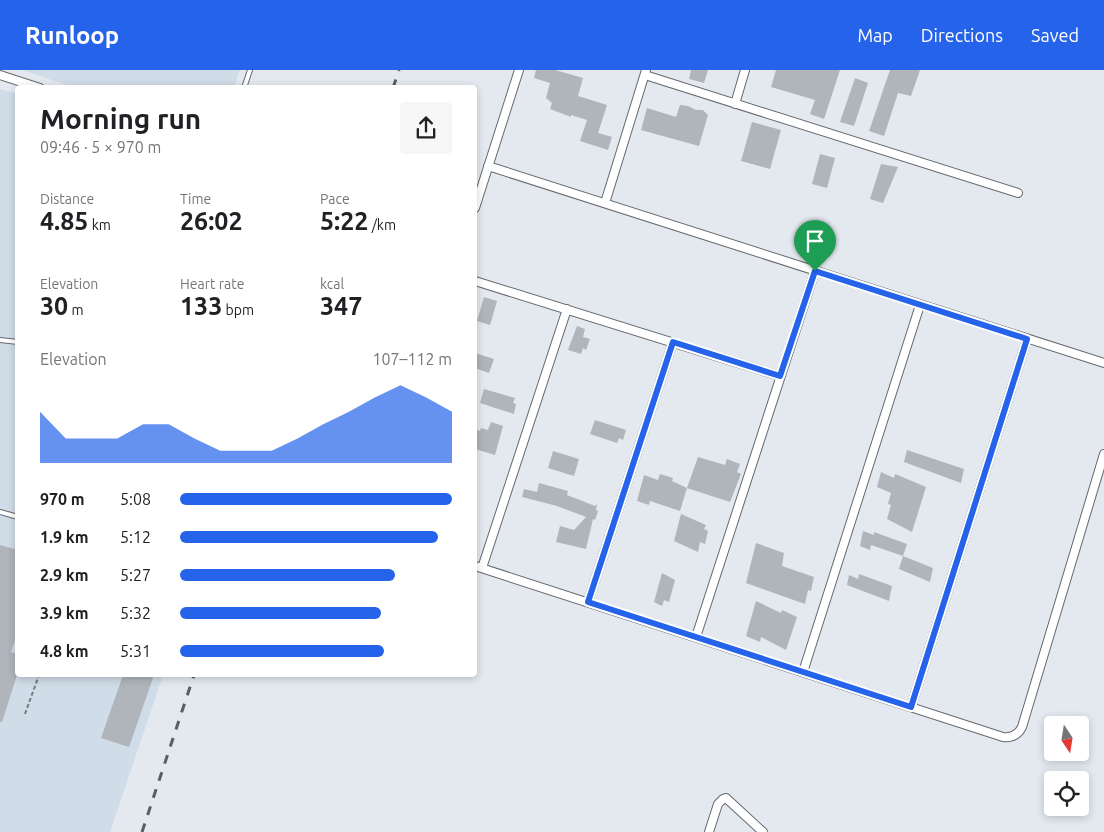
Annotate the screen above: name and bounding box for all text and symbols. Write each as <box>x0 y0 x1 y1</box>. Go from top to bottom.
text: Runloop <box>25 22 119 49</box>
text: Map <box>857 25 893 45</box>
text: Directions <box>921 25 1003 45</box>
text: Saved <box>1031 25 1079 45</box>
button: share <box>400 102 452 154</box>
text: Morning run <box>40 103 201 134</box>
text: 09:46 · 5 × 970 m <box>40 138 161 156</box>
text: Distance <box>40 191 94 207</box>
text: Time <box>180 191 211 207</box>
text: Pace <box>320 191 350 207</box>
text: 4.85 <box>40 207 88 235</box>
text: 26:02 <box>180 207 243 235</box>
text: 5:22 <box>320 207 368 235</box>
text: km <box>88 217 111 233</box>
text: /km <box>368 217 396 233</box>
pin <box>794 220 836 271</box>
icon: arrive <box>801 227 829 255</box>
text: Elevation <box>40 276 98 292</box>
text: Heart rate <box>180 276 244 292</box>
text: kcal <box>320 276 344 292</box>
text: 30 <box>40 292 68 320</box>
text: 133 <box>180 292 222 320</box>
text: 347 <box>320 292 362 320</box>
text: m <box>68 302 84 318</box>
text: bpm <box>222 302 254 318</box>
text: Elevation <box>40 350 107 368</box>
text: 107–112 m <box>372 350 452 368</box>
text: 970 m <box>40 490 85 508</box>
text: 5:08 <box>120 490 151 508</box>
text: 1.9 km <box>40 528 89 546</box>
text: 5:12 <box>120 528 151 546</box>
text: 2.9 km <box>40 566 89 584</box>
text: 5:27 <box>120 566 151 584</box>
text: 3.9 km <box>40 604 89 622</box>
text: 5:32 <box>120 604 151 622</box>
text: 4.8 km <box>40 642 89 660</box>
text: 5:31 <box>120 642 151 660</box>
north arrow <box>1044 716 1089 761</box>
map controls <box>1044 716 1089 816</box>
button: locate <box>1044 771 1089 816</box>

